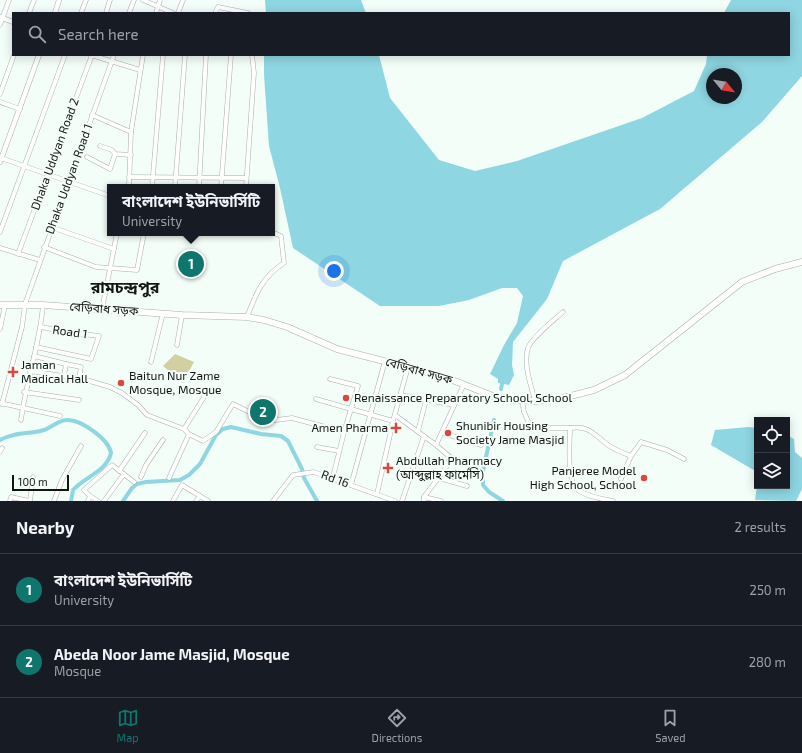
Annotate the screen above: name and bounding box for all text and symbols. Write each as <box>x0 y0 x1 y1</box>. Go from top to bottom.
search box <box>12 12 790 56</box>
icon: search <box>26 23 48 45</box>
text: Search here <box>58 25 139 43</box>
north arrow <box>706 68 742 104</box>
street label: Dhaka Uddyan Road 2 <box>27 95 81 212</box>
street label: Dhaka Uddyan Road 1 <box>42 122 95 236</box>
popup <box>107 184 275 236</box>
text: বাংলাদেশ ইউনিভার্সিটি <box>122 192 260 210</box>
text: University <box>122 213 182 229</box>
pin: 1 <box>178 249 204 279</box>
your location <box>324 261 344 281</box>
district label: রামচন্দ্রপুর <box>90 277 160 298</box>
street label: বেড়িবাধ সড়ক <box>69 299 139 318</box>
street label: Road 1 <box>52 322 88 340</box>
street label: বেড়িবাধ সড়ক <box>384 354 455 387</box>
place label: Jaman Madical Hall <box>21 357 89 385</box>
marker: Jaman Madical Hall <box>8 367 18 377</box>
place label: Baitun Nur Zame Mosque, Mosque <box>129 368 222 396</box>
marker: Baitun Nur Zame Mosque, Mosque <box>116 378 126 388</box>
place label: Renaissance Preparatory School, School <box>354 390 572 404</box>
marker: Renaissance Preparatory School, School <box>341 393 351 403</box>
pin: 2 <box>250 397 276 427</box>
map controls <box>754 417 790 489</box>
button: locate <box>754 417 790 453</box>
place label: Shunibir Housing Society Jame Masjid <box>456 418 564 447</box>
place label: Amen Pharma <box>311 420 388 434</box>
marker: Amen Pharma <box>391 423 401 433</box>
marker: Shunibir Housing Society Jame Masjid <box>443 428 453 438</box>
place label: Abdullah Pharmacy (আব্দুল্লাহ ফার্মেসি) <box>396 453 503 482</box>
button: layers <box>754 453 790 489</box>
marker: Abdullah Pharmacy (আব্দুল্লাহ ফার্মেসি) <box>383 463 393 473</box>
place label: Panjeree Model High School, School <box>530 463 636 491</box>
street label: Rd 16 <box>320 467 351 490</box>
scale bar <box>12 473 69 492</box>
marker: Panjeree Model High School, School <box>639 473 649 483</box>
text: 100 m <box>18 475 48 488</box>
text: Nearby <box>16 517 74 537</box>
text: 2 results <box>734 519 786 535</box>
text: বাংলাদেশ ইউনিভার্সিটি <box>54 571 192 589</box>
text: 1 <box>26 582 32 598</box>
text: 250 m <box>750 582 786 598</box>
text: University <box>54 592 114 608</box>
text: Abeda Noor Jame Masjid, Mosque <box>54 645 290 663</box>
text: 2 <box>25 654 33 670</box>
text: 280 m <box>749 654 786 670</box>
text: Mosque <box>54 663 101 679</box>
tab: Map <box>117 707 139 744</box>
tab: Directions <box>372 707 422 744</box>
tab: Saved <box>655 707 686 744</box>

